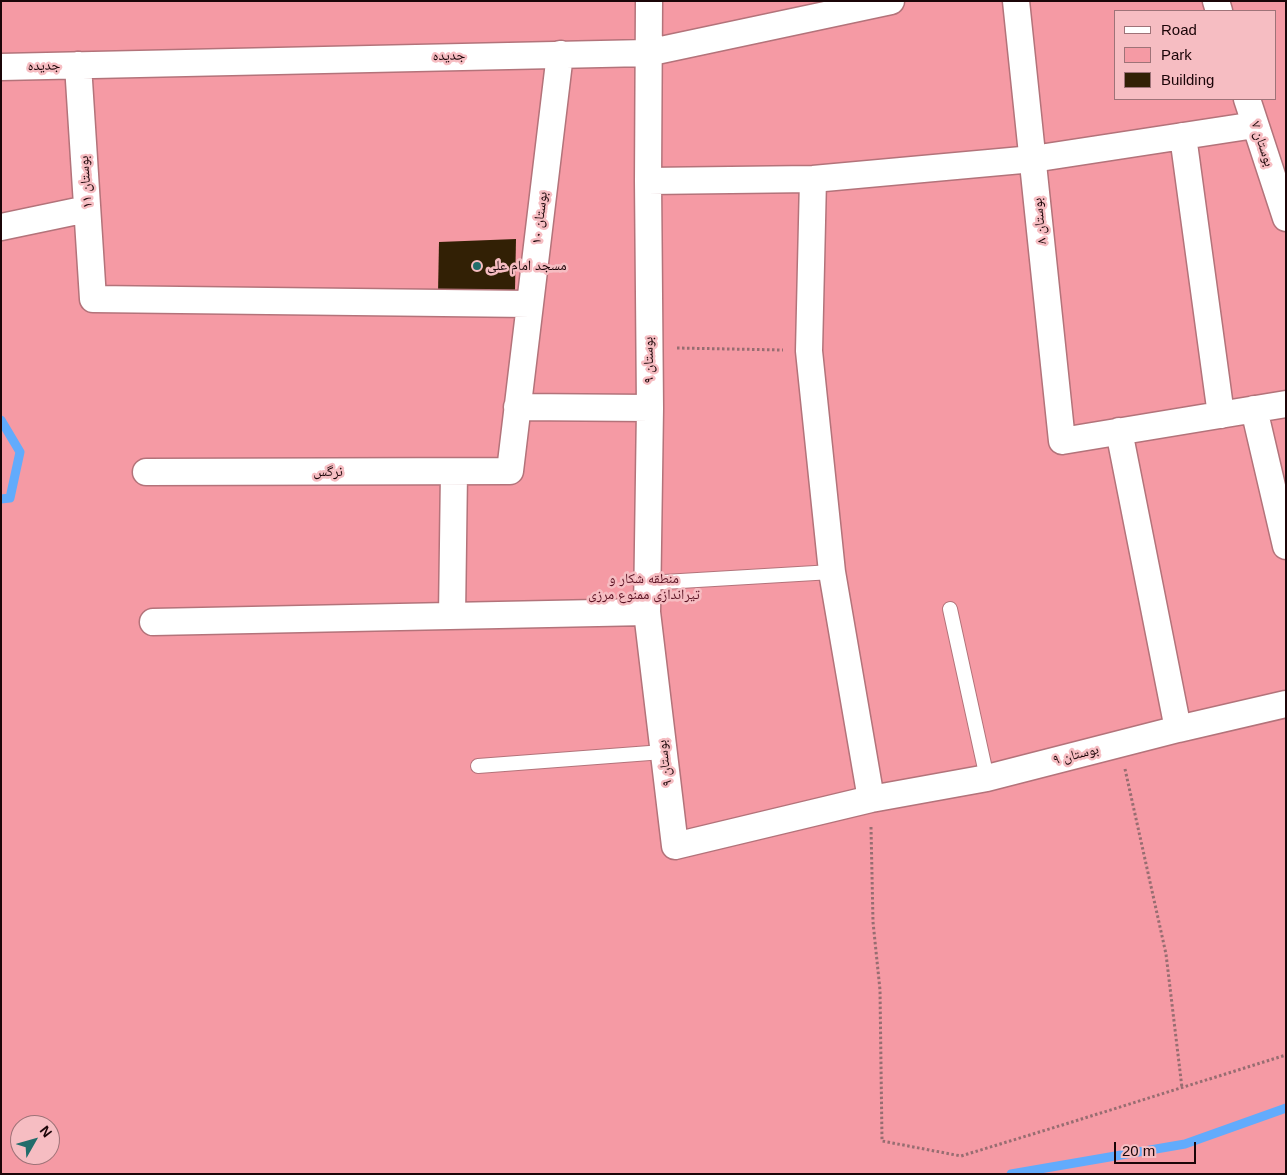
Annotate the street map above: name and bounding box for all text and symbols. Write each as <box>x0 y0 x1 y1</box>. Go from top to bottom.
legend <box>1114 10 1277 100</box>
text: Road <box>1161 21 1197 38</box>
text: Park <box>1161 46 1192 63</box>
street label: جدیده <box>433 47 465 65</box>
street label: جدیده <box>28 57 60 75</box>
text: Building <box>1161 71 1214 88</box>
street label: بوستان ۷ <box>1247 119 1277 169</box>
street label: بوستان ۱۱ <box>76 155 96 209</box>
street label: بوستان ۱۰ <box>528 191 552 245</box>
street label: بوستان ۸ <box>1029 197 1051 245</box>
place label: مسجد امام علی <box>487 258 567 274</box>
marker: مسجد امام علی <box>471 260 483 272</box>
street label: بوستان ۹ <box>640 337 658 383</box>
street label: نرگس <box>313 464 343 480</box>
park label: منطقه شکار و تیراندازی ممنوع مرزی <box>588 571 700 604</box>
street label: بوستان ۹ <box>654 739 676 787</box>
street label: بوستان ۹ <box>1051 741 1101 769</box>
north arrow <box>10 1115 60 1165</box>
text: N <box>37 1122 55 1140</box>
scale bar <box>1117 1132 1200 1164</box>
text: 20 m <box>1122 1142 1155 1159</box>

